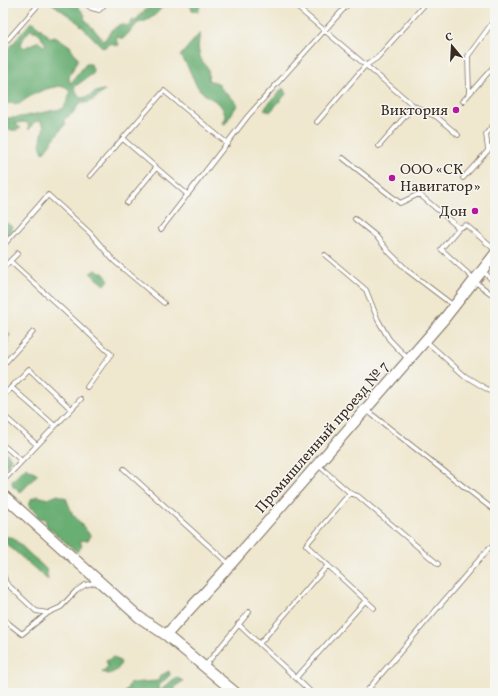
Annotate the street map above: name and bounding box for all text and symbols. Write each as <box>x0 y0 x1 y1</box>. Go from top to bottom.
north arrow <box>432 26 472 66</box>
text: С <box>444 30 455 46</box>
place label: Виктория <box>380 101 448 122</box>
marker: Виктория <box>451 105 461 115</box>
place label: ООО «СК Навигатор» <box>400 160 481 198</box>
marker: ООО «СК Навигатор» <box>387 173 397 183</box>
place label: Дон <box>439 202 467 223</box>
marker: Дон <box>470 206 480 216</box>
street label: Промышленный проезд № 7 <box>251 357 395 519</box>

